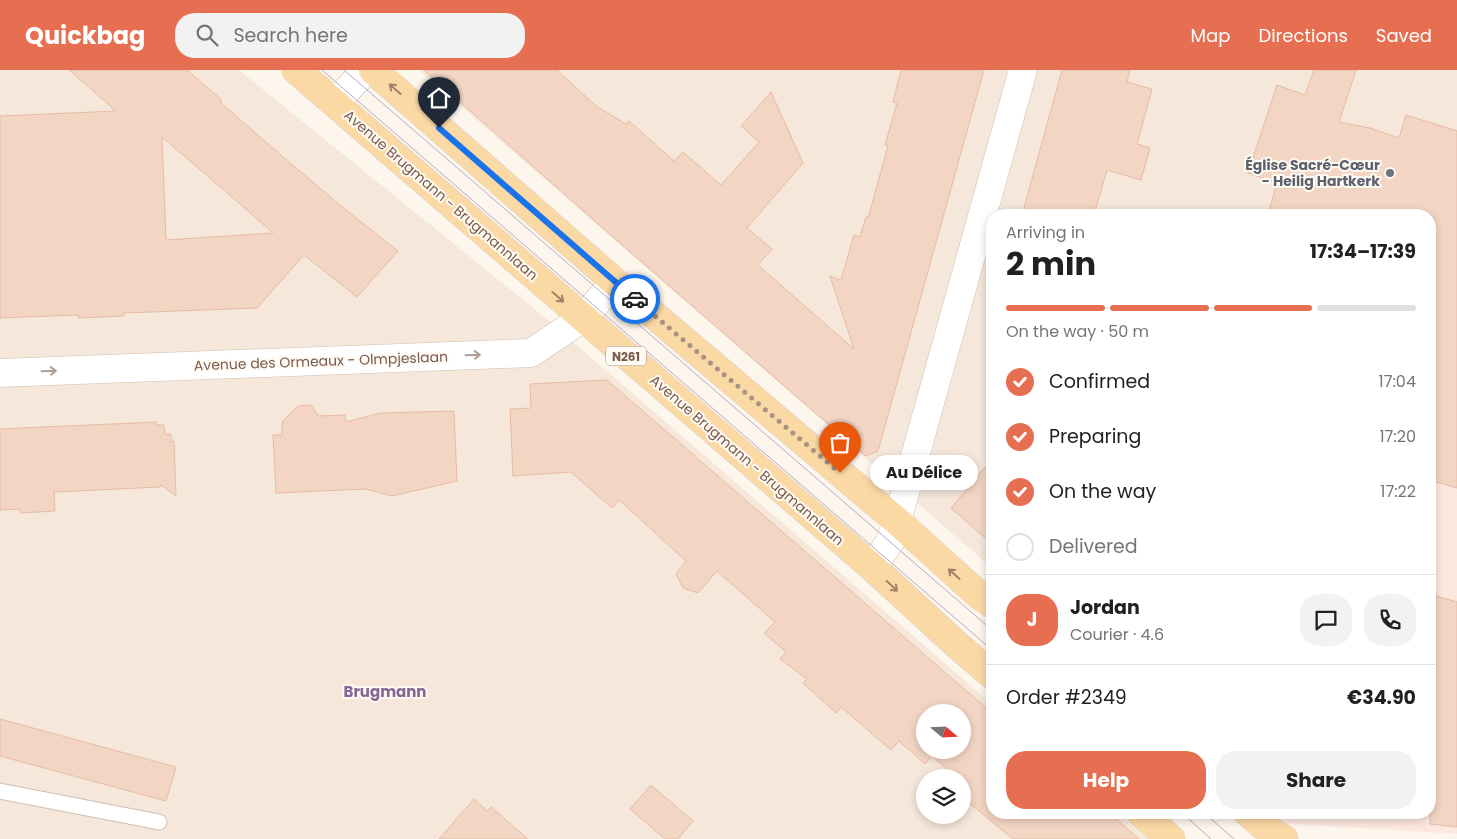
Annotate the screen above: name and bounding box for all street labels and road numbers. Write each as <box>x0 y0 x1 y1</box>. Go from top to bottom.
street label: Avenue Brugmann - Brugmannlaan <box>340 105 542 285</box>
road number: N261 <box>606 346 646 366</box>
street label: Avenue des Ormeaux - Olmpjeslaan <box>194 347 448 375</box>
street label: Avenue Brugmann - Brugmannlaan <box>646 370 848 550</box>

